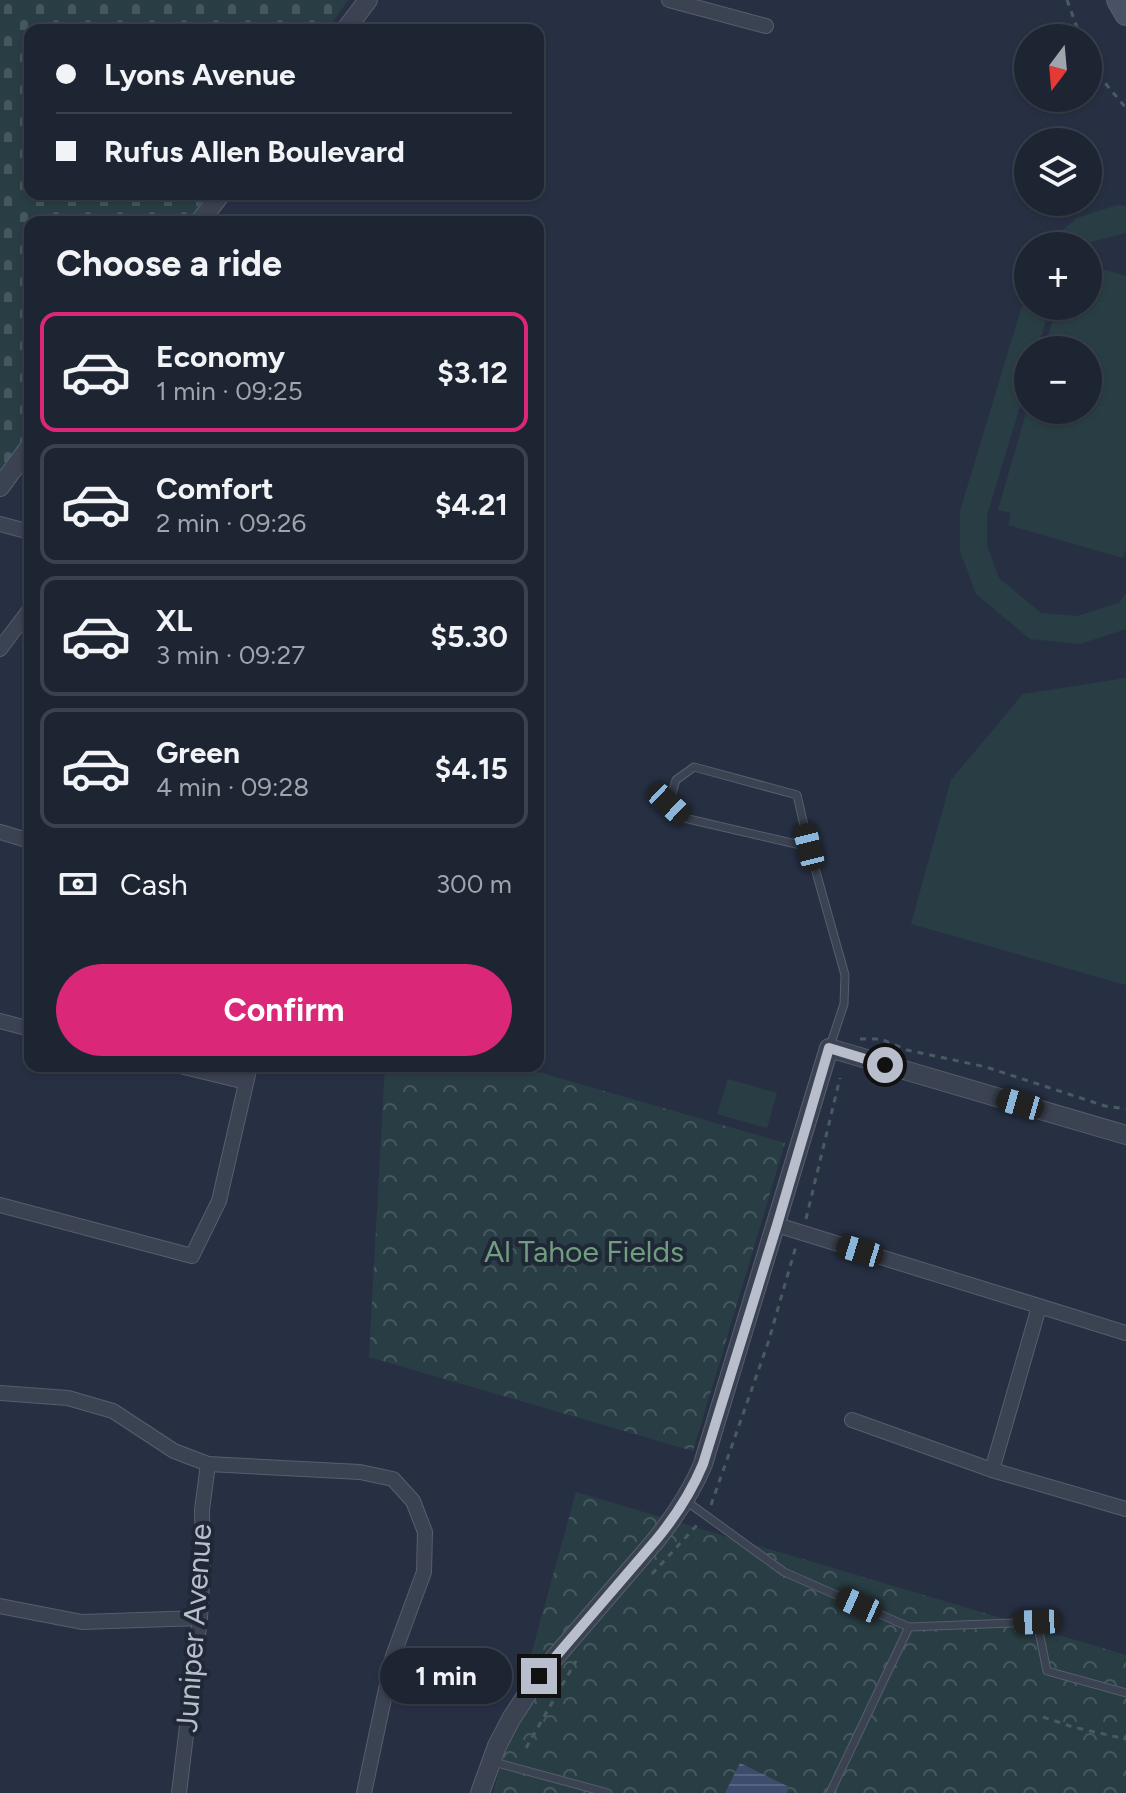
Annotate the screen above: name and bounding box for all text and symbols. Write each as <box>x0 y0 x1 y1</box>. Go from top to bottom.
north arrow <box>1014 24 1102 112</box>
map controls <box>1014 24 1102 424</box>
text: Lyons Avenue <box>104 56 296 93</box>
button: layers <box>1014 128 1102 216</box>
text: Rufus Allen Boulevard <box>104 133 405 170</box>
button: + <box>1014 232 1102 320</box>
text: Choose a ride <box>56 242 282 285</box>
icon: car <box>60 336 132 408</box>
button: − <box>1014 336 1102 424</box>
text: Economy <box>156 338 285 375</box>
text: $3.12 <box>437 354 508 391</box>
text: 1 min · 09:25 <box>156 375 303 407</box>
icon: car <box>60 468 132 540</box>
text: Comfort <box>156 470 274 507</box>
text: $4.21 <box>435 486 508 523</box>
text: 2 min · 09:26 <box>156 507 306 539</box>
icon: car <box>60 600 132 672</box>
text: XL <box>156 602 192 639</box>
text: $5.30 <box>430 618 508 655</box>
text: 3 min · 09:27 <box>156 639 305 671</box>
icon: car <box>60 732 132 804</box>
text: Green <box>156 734 240 771</box>
text: $4.15 <box>435 750 508 787</box>
text: 4 min · 09:28 <box>156 771 309 803</box>
car <box>643 779 695 829</box>
car <box>792 821 826 873</box>
icon: cash <box>56 862 100 906</box>
text: Cash <box>120 866 188 903</box>
text: 300 m <box>436 868 512 900</box>
button: Confirm <box>56 964 512 1056</box>
route start <box>867 1047 903 1083</box>
car <box>994 1086 1046 1122</box>
park label: Al Tahoe Fields <box>484 1233 684 1270</box>
car <box>834 1233 886 1269</box>
street label: Juniper Avenue <box>168 1522 219 1734</box>
car <box>832 1584 886 1626</box>
car <box>1013 1609 1061 1635</box>
callout: 1 min <box>379 1648 511 1704</box>
route end <box>521 1658 557 1694</box>
text: 1 min <box>415 1660 477 1692</box>

